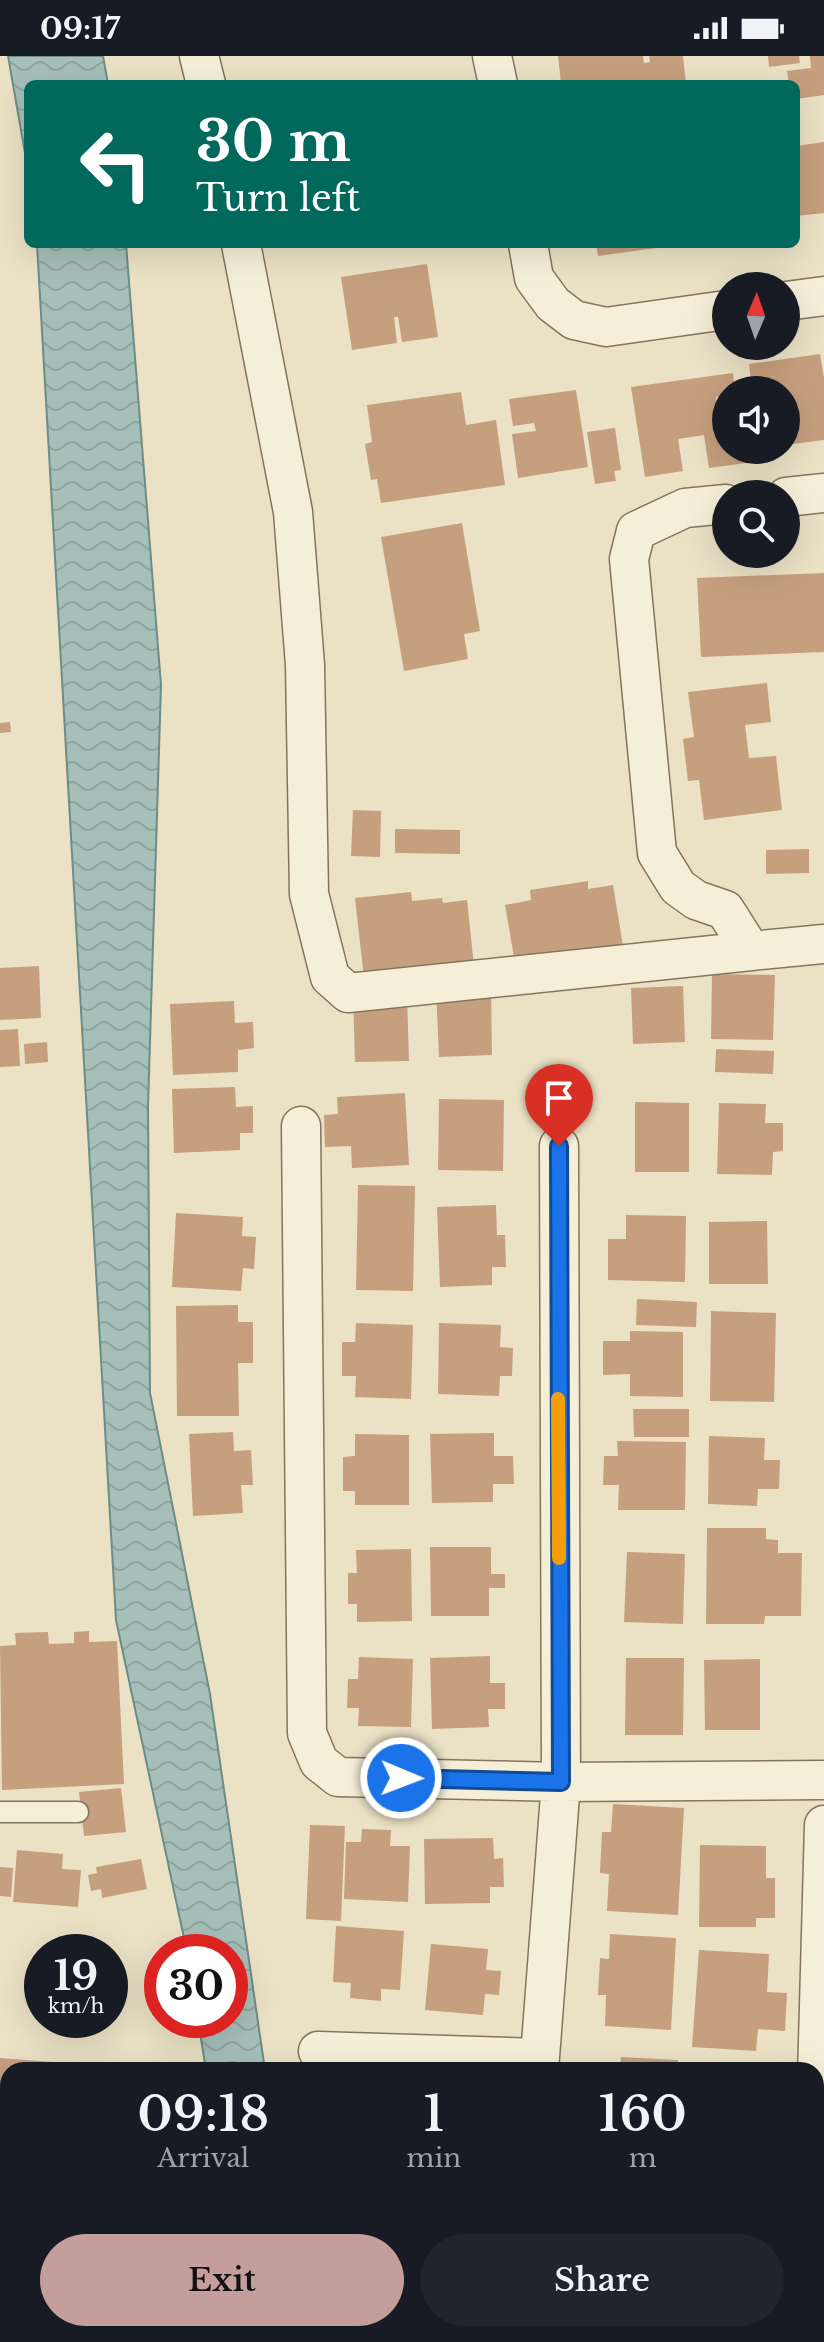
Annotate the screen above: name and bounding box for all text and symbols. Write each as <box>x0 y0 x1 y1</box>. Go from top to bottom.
text: 09:17 <box>40 10 120 47</box>
text: 30 m <box>196 107 351 176</box>
icon: left <box>64 112 168 216</box>
text: Turn left <box>196 176 360 221</box>
north arrow <box>712 272 800 360</box>
map controls <box>712 272 800 568</box>
button: sound <box>712 376 800 464</box>
button: search <box>712 480 800 568</box>
pin <box>525 1064 593 1146</box>
icon: arrive <box>537 1076 581 1120</box>
position arrow <box>359 1736 443 1820</box>
speed limit sign: 30 <box>144 1934 248 2038</box>
text: 19 <box>54 1951 98 2001</box>
text: km/h <box>48 1994 104 2018</box>
text: 09:18 <box>137 2084 269 2144</box>
text: 1 <box>423 2084 444 2144</box>
text: 160 <box>598 2084 687 2144</box>
text: Arrival <box>157 2142 249 2174</box>
text: min <box>407 2142 461 2174</box>
text: m <box>629 2142 657 2174</box>
button: Exit <box>40 2234 404 2326</box>
button: Share <box>420 2234 784 2326</box>

